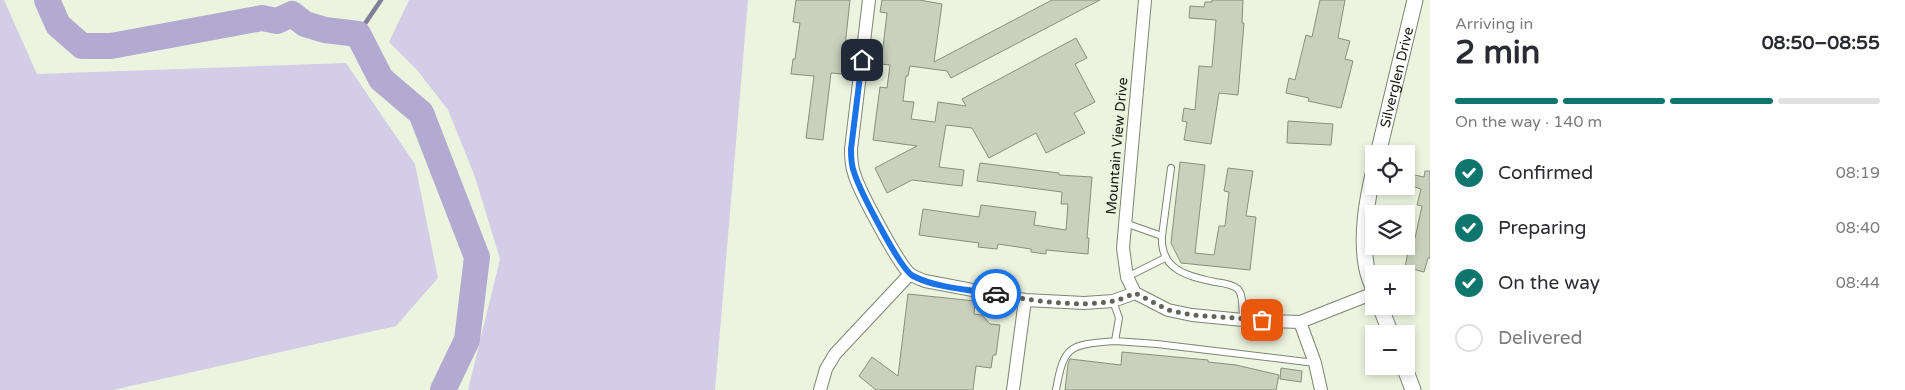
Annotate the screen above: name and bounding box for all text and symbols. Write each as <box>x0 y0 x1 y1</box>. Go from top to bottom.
text: Arriving in <box>1455 14 1533 34</box>
street label: Silverglen Drive <box>1376 25 1417 129</box>
text: 08:50–08:55 <box>1762 32 1880 54</box>
text: 2 min <box>1455 34 1540 72</box>
pin <box>841 39 883 81</box>
icon: home <box>848 46 876 74</box>
street label: Mountain View Drive <box>1103 77 1131 215</box>
text: On the way · 140 m <box>1455 112 1602 132</box>
map controls <box>1365 145 1415 375</box>
button: locate <box>1365 145 1415 195</box>
icon: check <box>1455 159 1483 187</box>
text: Confirmed <box>1498 162 1593 184</box>
text: 08:19 <box>1836 163 1880 183</box>
button: layers <box>1365 205 1415 255</box>
icon: check <box>1455 214 1483 242</box>
text: Preparing <box>1498 217 1587 239</box>
text: 08:40 <box>1836 218 1880 238</box>
button: + <box>1365 265 1415 315</box>
courier <box>971 269 1021 319</box>
icon: check <box>1455 269 1483 297</box>
text: On the way <box>1498 272 1600 294</box>
text: 08:44 <box>1836 273 1880 293</box>
icon: car <box>982 280 1010 308</box>
pin <box>1241 299 1283 341</box>
icon: bag <box>1248 306 1276 334</box>
button: − <box>1365 325 1415 375</box>
text: Delivered <box>1498 327 1583 349</box>

